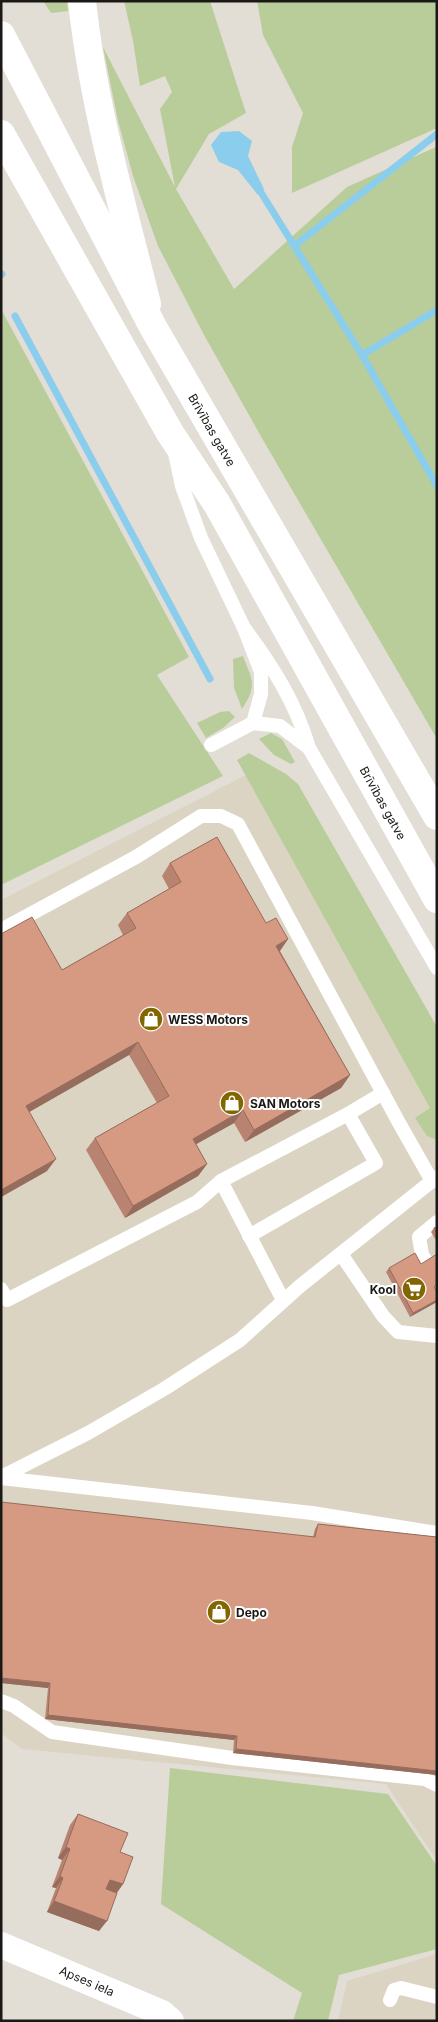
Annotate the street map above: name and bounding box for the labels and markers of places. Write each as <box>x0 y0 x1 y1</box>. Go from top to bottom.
shop icon: WESS Motors <box>138 1006 164 1032</box>
place label: WESS Motors <box>168 1012 248 1027</box>
shop icon: SAN Motors <box>219 1090 245 1116</box>
place label: SAN Motors <box>250 1096 321 1111</box>
supermarket icon: Kool <box>401 1276 427 1302</box>
place label: Kool <box>370 1282 396 1297</box>
shop icon: Depo <box>206 1599 232 1625</box>
place label: Depo <box>236 1605 267 1620</box>

